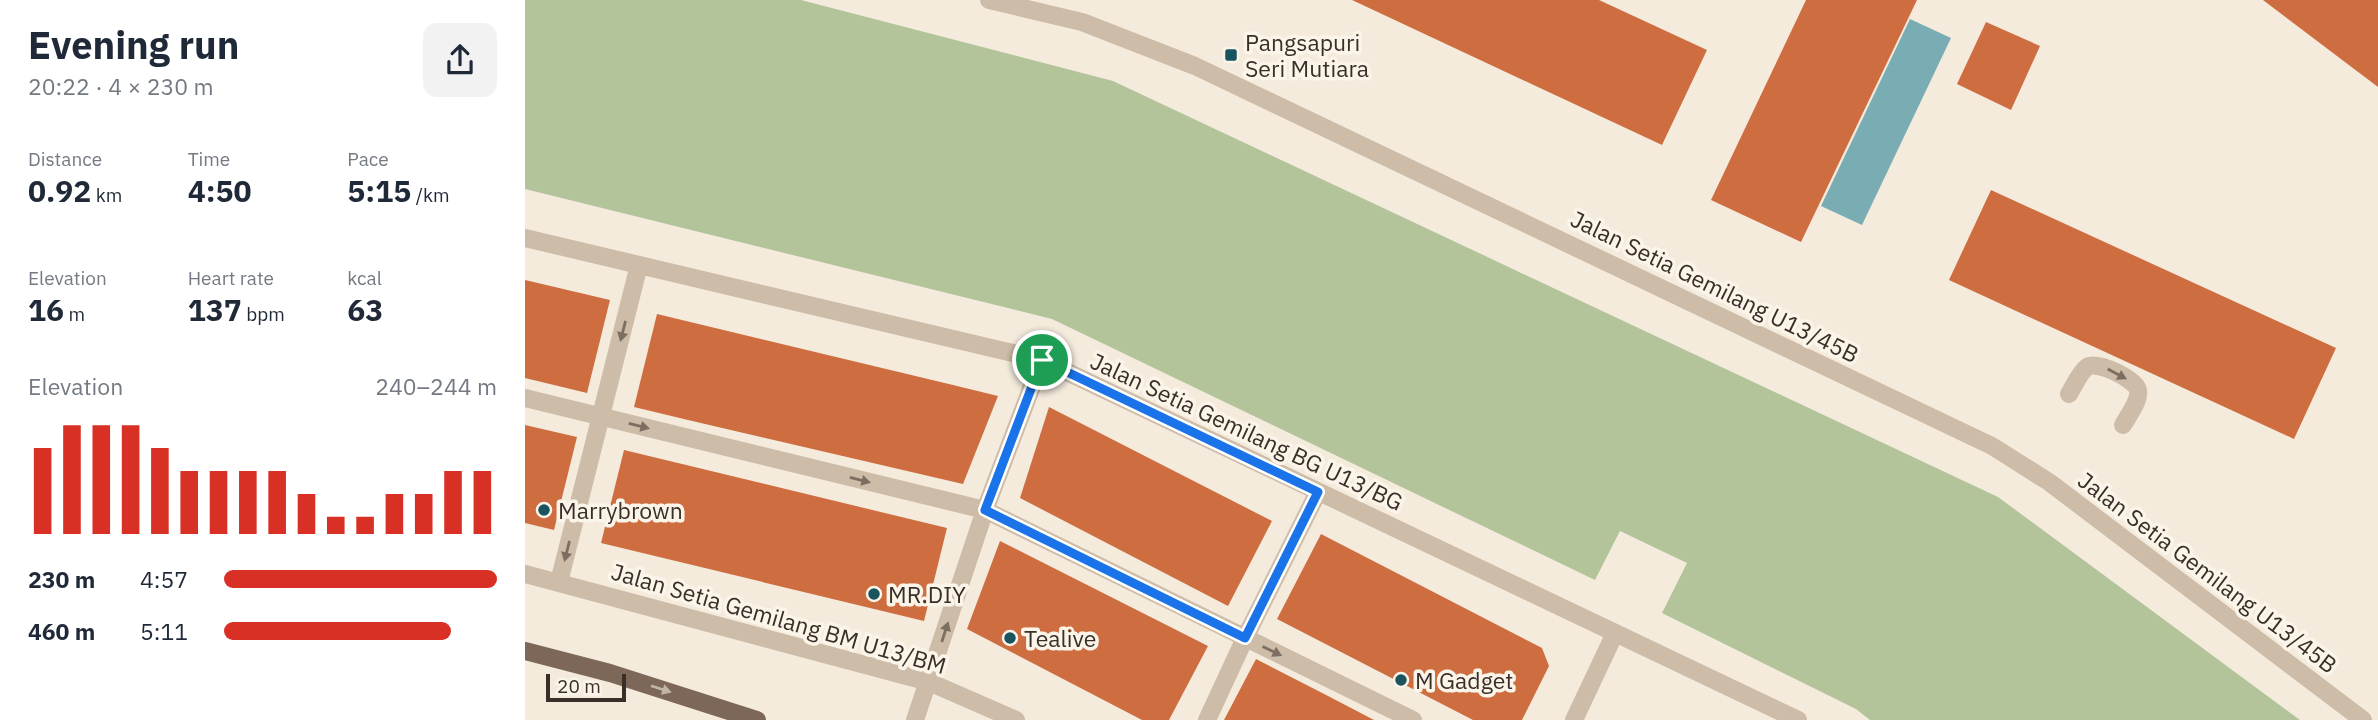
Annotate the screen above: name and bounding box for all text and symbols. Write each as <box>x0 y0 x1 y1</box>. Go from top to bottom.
text: Evening run <box>28 20 239 69</box>
button: share <box>423 23 497 97</box>
place label: Pangsapuri Seri Mutiara <box>1245 27 1369 83</box>
marker: Pangsapuri Seri Mutiara <box>1223 47 1239 63</box>
text: 20:22 · 4 × 230 m <box>28 71 214 101</box>
text: Distance <box>28 147 102 171</box>
text: Time <box>188 147 230 171</box>
text: Pace <box>347 147 389 171</box>
text: 0.92 <box>28 171 91 210</box>
text: 4:50 <box>188 171 252 210</box>
text: 5:15 <box>347 171 411 210</box>
text: km <box>91 183 122 207</box>
text: /km <box>411 183 450 207</box>
street label: Jalan Setia Gemilang U13/45B <box>1566 203 1864 369</box>
text: Elevation <box>28 266 107 290</box>
text: Heart rate <box>188 266 274 290</box>
text: kcal <box>347 266 382 290</box>
text: 16 <box>28 290 64 329</box>
text: 137 <box>188 290 242 329</box>
text: 63 <box>347 290 383 329</box>
text: m <box>64 302 85 326</box>
text: bpm <box>242 302 285 326</box>
one-way arrow <box>617 320 628 342</box>
pin <box>1012 330 1072 390</box>
icon: arrive <box>1023 341 1061 379</box>
street label: Jalan Setia Gemilang BG U13/BG <box>1086 345 1408 517</box>
one-way arrow <box>2107 368 2127 379</box>
text: Elevation <box>28 371 123 401</box>
text: 240–244 m <box>375 371 497 401</box>
one-way arrow <box>628 421 650 432</box>
street label: Jalan Setia Gemilang U13/45B <box>2072 465 2344 679</box>
one-way arrow <box>849 474 871 485</box>
place label: Marrybrown <box>558 495 683 525</box>
marker: Marrybrown <box>536 502 552 518</box>
one-way arrow <box>561 541 572 563</box>
street label: Jalan Setia Gemilang BM U13/BM <box>608 556 950 680</box>
text: 230 m <box>28 564 95 594</box>
text: 4:57 <box>140 564 188 594</box>
place label: MR.DIY <box>888 579 966 609</box>
marker: MR.DIY <box>866 586 882 602</box>
text: 460 m <box>28 616 95 646</box>
text: 5:11 <box>140 616 188 646</box>
one-way arrow <box>940 622 951 643</box>
place label: Tealive <box>1024 623 1096 653</box>
marker: Tealive <box>1002 630 1018 646</box>
one-way arrow <box>1262 645 1282 656</box>
place label: M Gadget <box>1415 665 1513 695</box>
scale bar <box>546 671 627 703</box>
marker: M Gadget <box>1393 672 1409 688</box>
text: 20 m <box>557 674 601 698</box>
one-way arrow <box>651 685 672 695</box>

